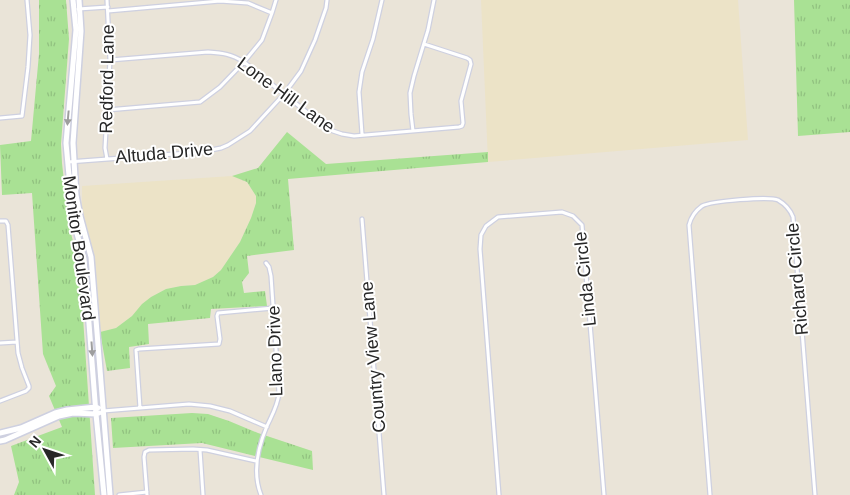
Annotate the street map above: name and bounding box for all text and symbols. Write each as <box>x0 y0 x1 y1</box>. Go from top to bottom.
street label: Redford Lane <box>96 24 118 134</box>
street label: Lone Hill Lane <box>234 53 338 137</box>
one-way arrow <box>64 111 72 127</box>
street label: Altuda Drive <box>114 139 214 167</box>
street label: Monitor Boulevard <box>59 174 99 322</box>
street label: Richard Circle <box>782 222 812 336</box>
street label: Linda Circle <box>570 231 600 327</box>
street label: Country View Lane <box>356 281 390 433</box>
street label: Llano Drive <box>263 305 287 397</box>
one-way arrow <box>88 341 96 357</box>
north arrow <box>20 425 70 475</box>
text: N <box>26 433 44 451</box>

